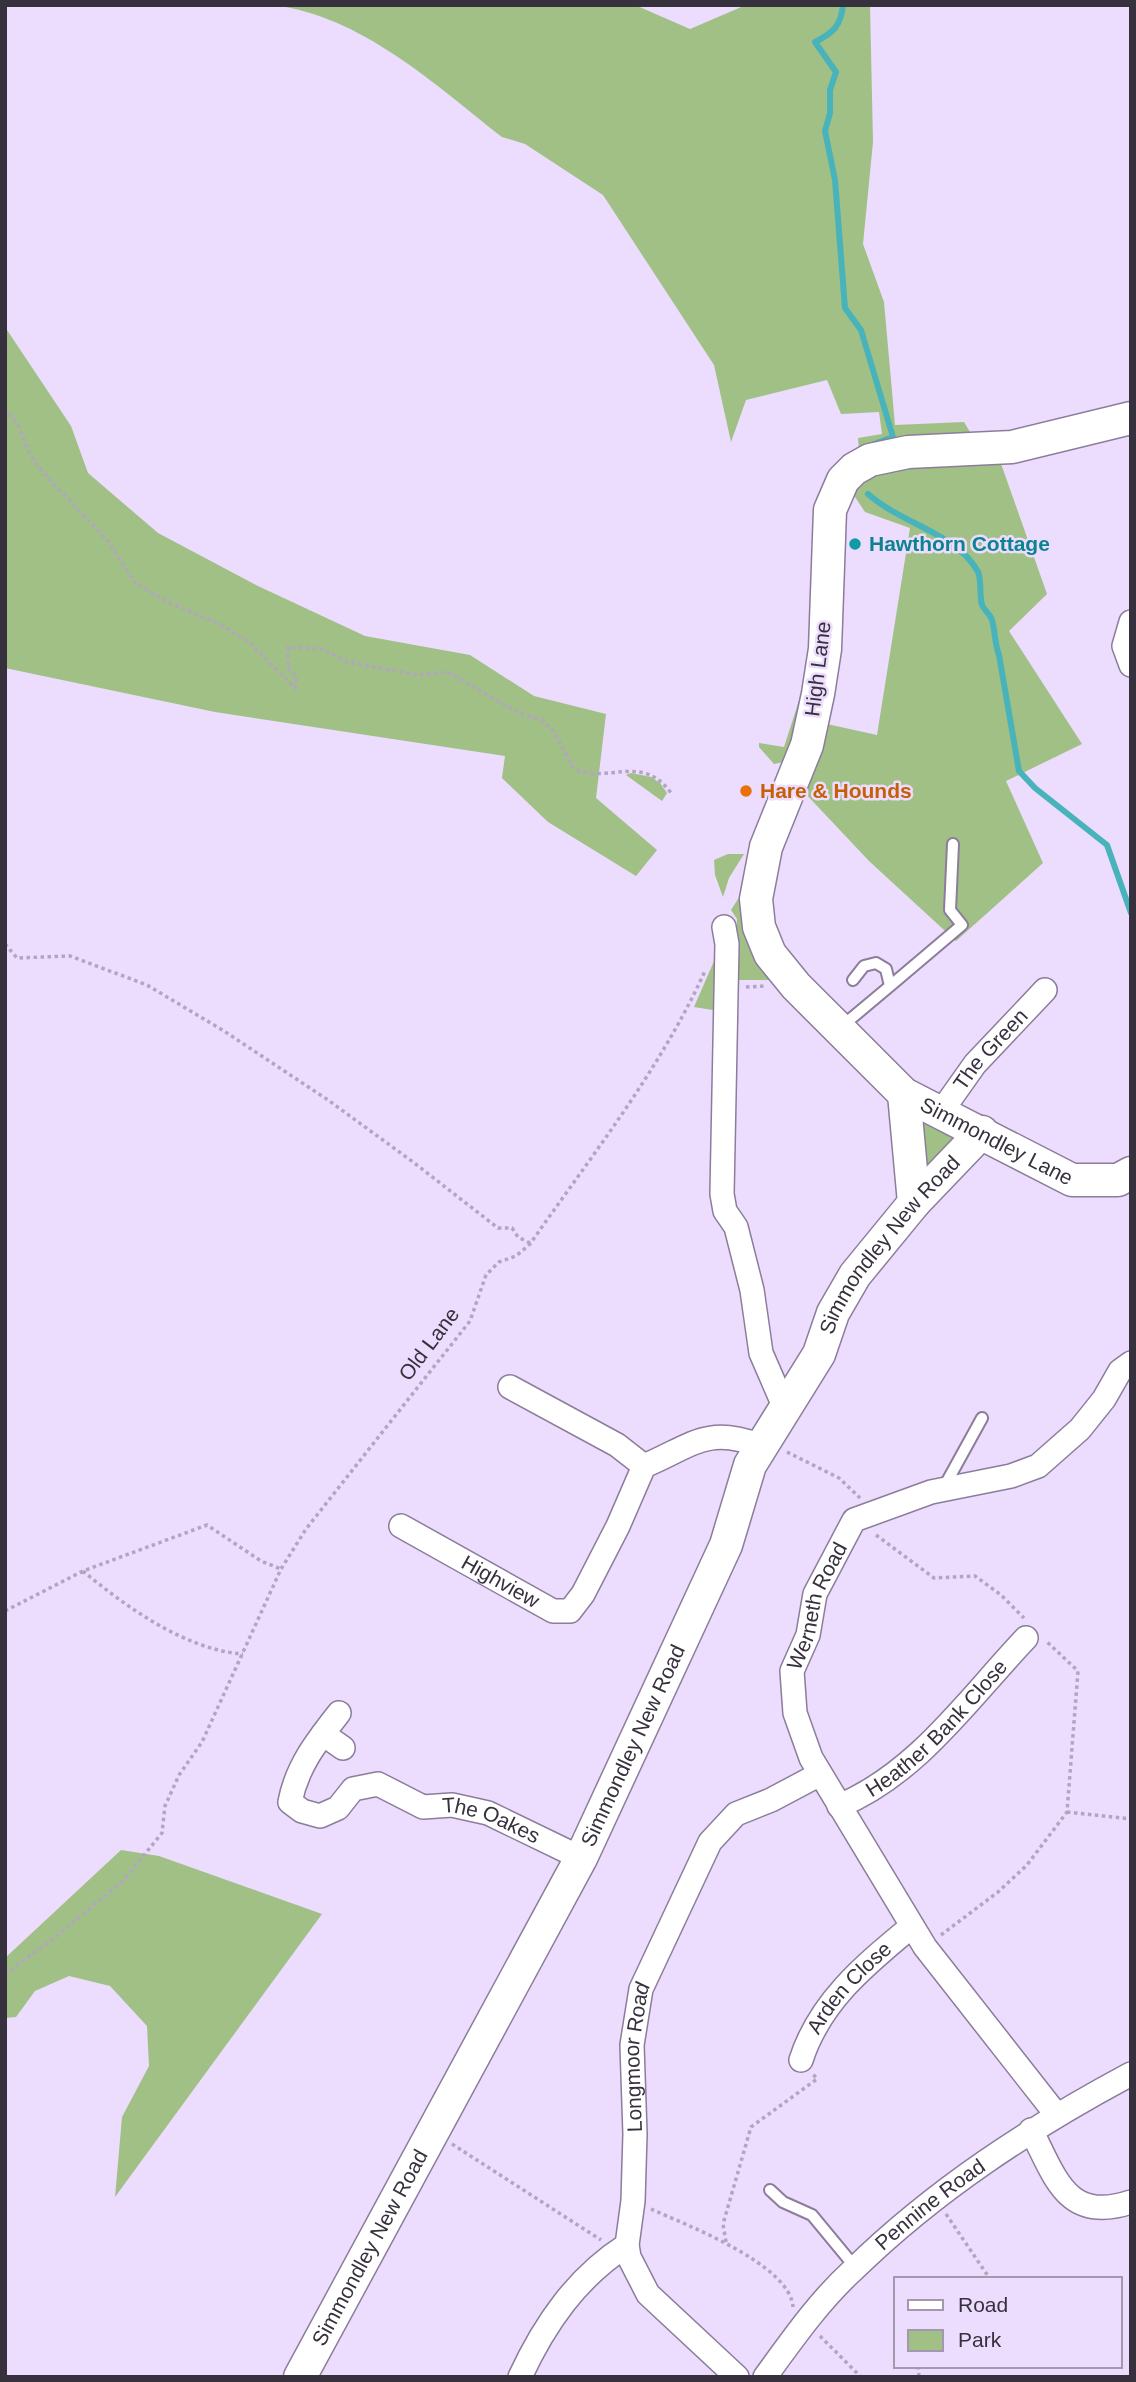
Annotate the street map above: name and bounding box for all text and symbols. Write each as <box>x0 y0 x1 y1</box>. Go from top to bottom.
place label: Hawthorn Cottage <box>869 532 1050 555</box>
marker: Hawthorn Cottage <box>847 536 863 552</box>
street label: High Lane <box>800 620 835 718</box>
place label: Hare & Hounds <box>760 779 912 802</box>
marker: Hare & Hounds <box>738 783 754 799</box>
street label: The Green <box>948 1004 1032 1094</box>
street label: Simmondley Lane <box>917 1092 1077 1189</box>
street label: Simmondley New Road <box>815 1151 964 1337</box>
street label: Old Lane <box>394 1303 463 1385</box>
street label: Werneth Road <box>782 1538 851 1673</box>
street label: Highview <box>458 1550 544 1612</box>
street label: Simmondley New Road <box>576 1641 689 1850</box>
street label: Heather Bank Close <box>861 1655 1012 1801</box>
street label: The Oakes <box>441 1793 544 1847</box>
street label: Arden Close <box>802 1937 895 2037</box>
street label: Longmoor Road <box>620 1978 654 2133</box>
street label: Simmondley New Road <box>307 2145 432 2350</box>
street label: Pennine Road <box>870 2154 989 2254</box>
legend <box>894 2277 1122 2368</box>
text: Road <box>958 2293 1008 2316</box>
text: Park <box>958 2328 1002 2351</box>

